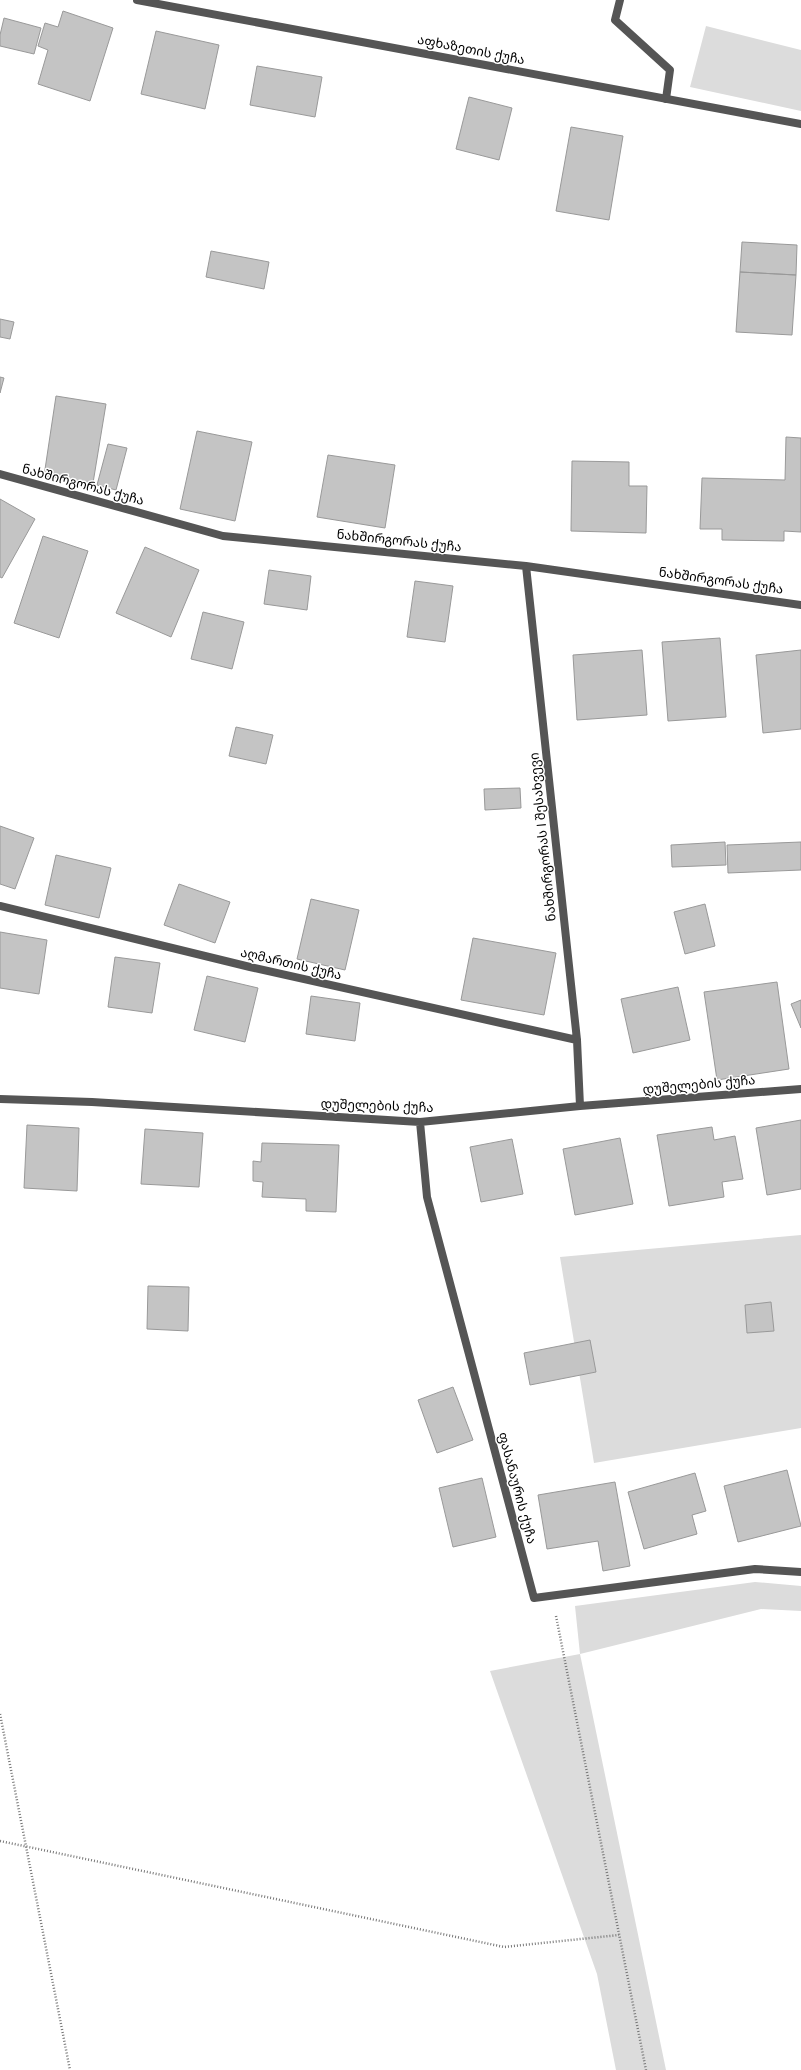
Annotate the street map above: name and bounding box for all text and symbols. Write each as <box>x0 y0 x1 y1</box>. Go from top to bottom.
street label: აფხაზეთის ქუჩა <box>416 31 526 69</box>
street label: ნახშირგორას ქუჩა <box>20 460 146 510</box>
street label: ნახშირგორას ქუჩა <box>336 525 462 557</box>
street label: ნახშირგორას ქუჩა <box>658 563 784 599</box>
street label: ნახშირგორას I შესახვევი <box>525 752 561 922</box>
street label: აღმართის ქუჩა <box>239 944 343 984</box>
street label: დუშელების ქუჩა <box>642 1071 756 1099</box>
street label: დუშელების ქუჩა <box>320 1095 434 1117</box>
street label: ფასანაურის ქუჩა <box>493 1430 541 1546</box>

